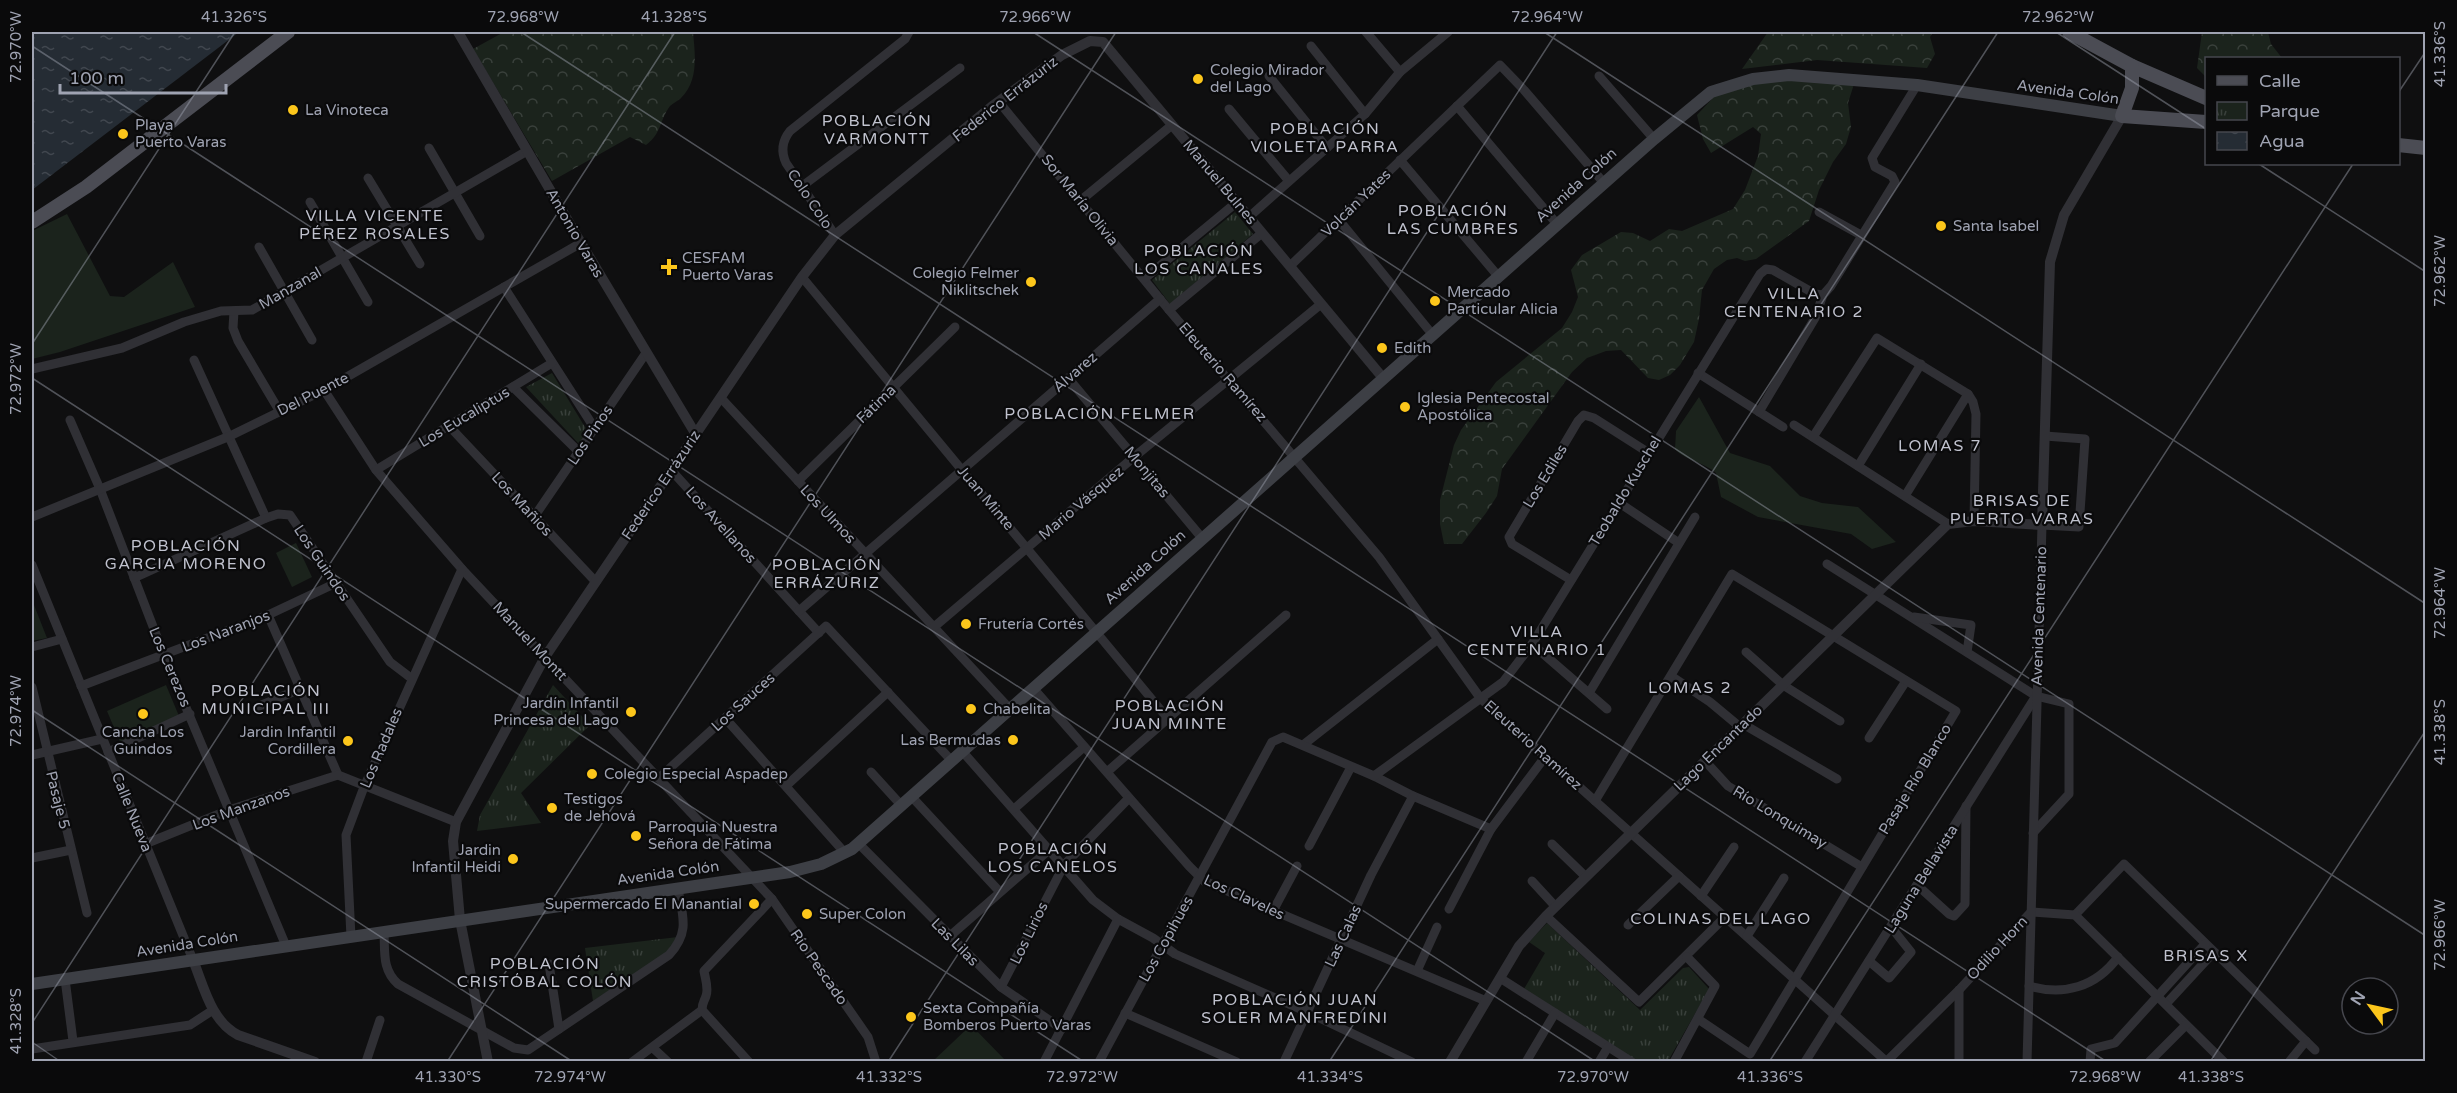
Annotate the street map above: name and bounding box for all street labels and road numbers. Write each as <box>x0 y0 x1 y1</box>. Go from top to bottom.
street label: Federico Errázuriz <box>949 52 1061 146</box>
street label: Avenida Colón <box>2016 76 2120 108</box>
street label: Manuel Bulnes <box>1179 136 1261 228</box>
street label: Avenida Colón <box>1532 144 1620 226</box>
street label: Sor María Olivia <box>1038 151 1122 249</box>
street label: Volcán Yates <box>1317 165 1395 241</box>
street label: Colo Colo <box>783 166 837 232</box>
street label: Antonio Varas <box>542 185 608 281</box>
street label: Manzanal <box>256 263 324 313</box>
street label: Eleuterio Ramírez <box>1175 319 1271 425</box>
street label: Álvarez <box>1049 348 1101 396</box>
street label: Del Puente <box>274 368 352 420</box>
street label: Fátima <box>853 381 899 427</box>
street label: Los Eucaliptus <box>415 383 513 451</box>
street label: Los Pinos <box>564 402 616 468</box>
street label: Federico Errázuriz <box>618 427 704 543</box>
street label: Teobaldo Kuschel <box>1585 433 1665 549</box>
street label: Los Ediles <box>1519 441 1571 511</box>
street label: Monjitas <box>1120 443 1174 501</box>
street label: Juan Minte <box>954 462 1018 534</box>
street label: Mario Vásquez <box>1035 462 1127 544</box>
street label: Los Mañios <box>488 468 556 540</box>
street label: Los Ulmos <box>796 481 860 547</box>
street label: Los Avellanos <box>682 483 760 567</box>
street label: Los Guindos <box>290 521 354 605</box>
street label: Avenida Colón <box>1101 526 1189 608</box>
street label: Avenida Centenario <box>2028 546 2050 686</box>
street label: Manuel Montt <box>489 598 571 684</box>
street label: Los Naranjos <box>179 606 273 656</box>
street label: Los Cerezos <box>145 624 195 710</box>
street label: Los Sauces <box>708 669 778 735</box>
street label: Eleuterio Ramírez <box>1480 696 1586 794</box>
street label: Lago Encantado <box>1670 701 1766 795</box>
street label: Los Radales <box>356 705 406 791</box>
street label: Pasaje Río Blanco <box>1875 720 1955 838</box>
street label: Pasaje 5 <box>42 769 74 831</box>
street label: Calle Nueva <box>108 769 156 855</box>
street label: Los Manzanos <box>190 782 292 834</box>
street label: Río Lonquimay <box>1730 782 1830 852</box>
street label: Laguna Bellavista <box>1880 821 1962 937</box>
street label: Avenida Colón <box>616 857 720 889</box>
street label: Los Claveles <box>1201 870 1287 924</box>
street label: Los Copihues <box>1135 893 1197 985</box>
street label: Los Lirios <box>1006 899 1052 967</box>
street label: Las Calas <box>1321 902 1365 970</box>
street label: Odilio Horn <box>1963 912 2031 984</box>
street label: Las Lilas <box>927 914 983 970</box>
street label: Río Pescado <box>786 926 852 1008</box>
street label: Avenida Colón <box>135 927 239 961</box>

